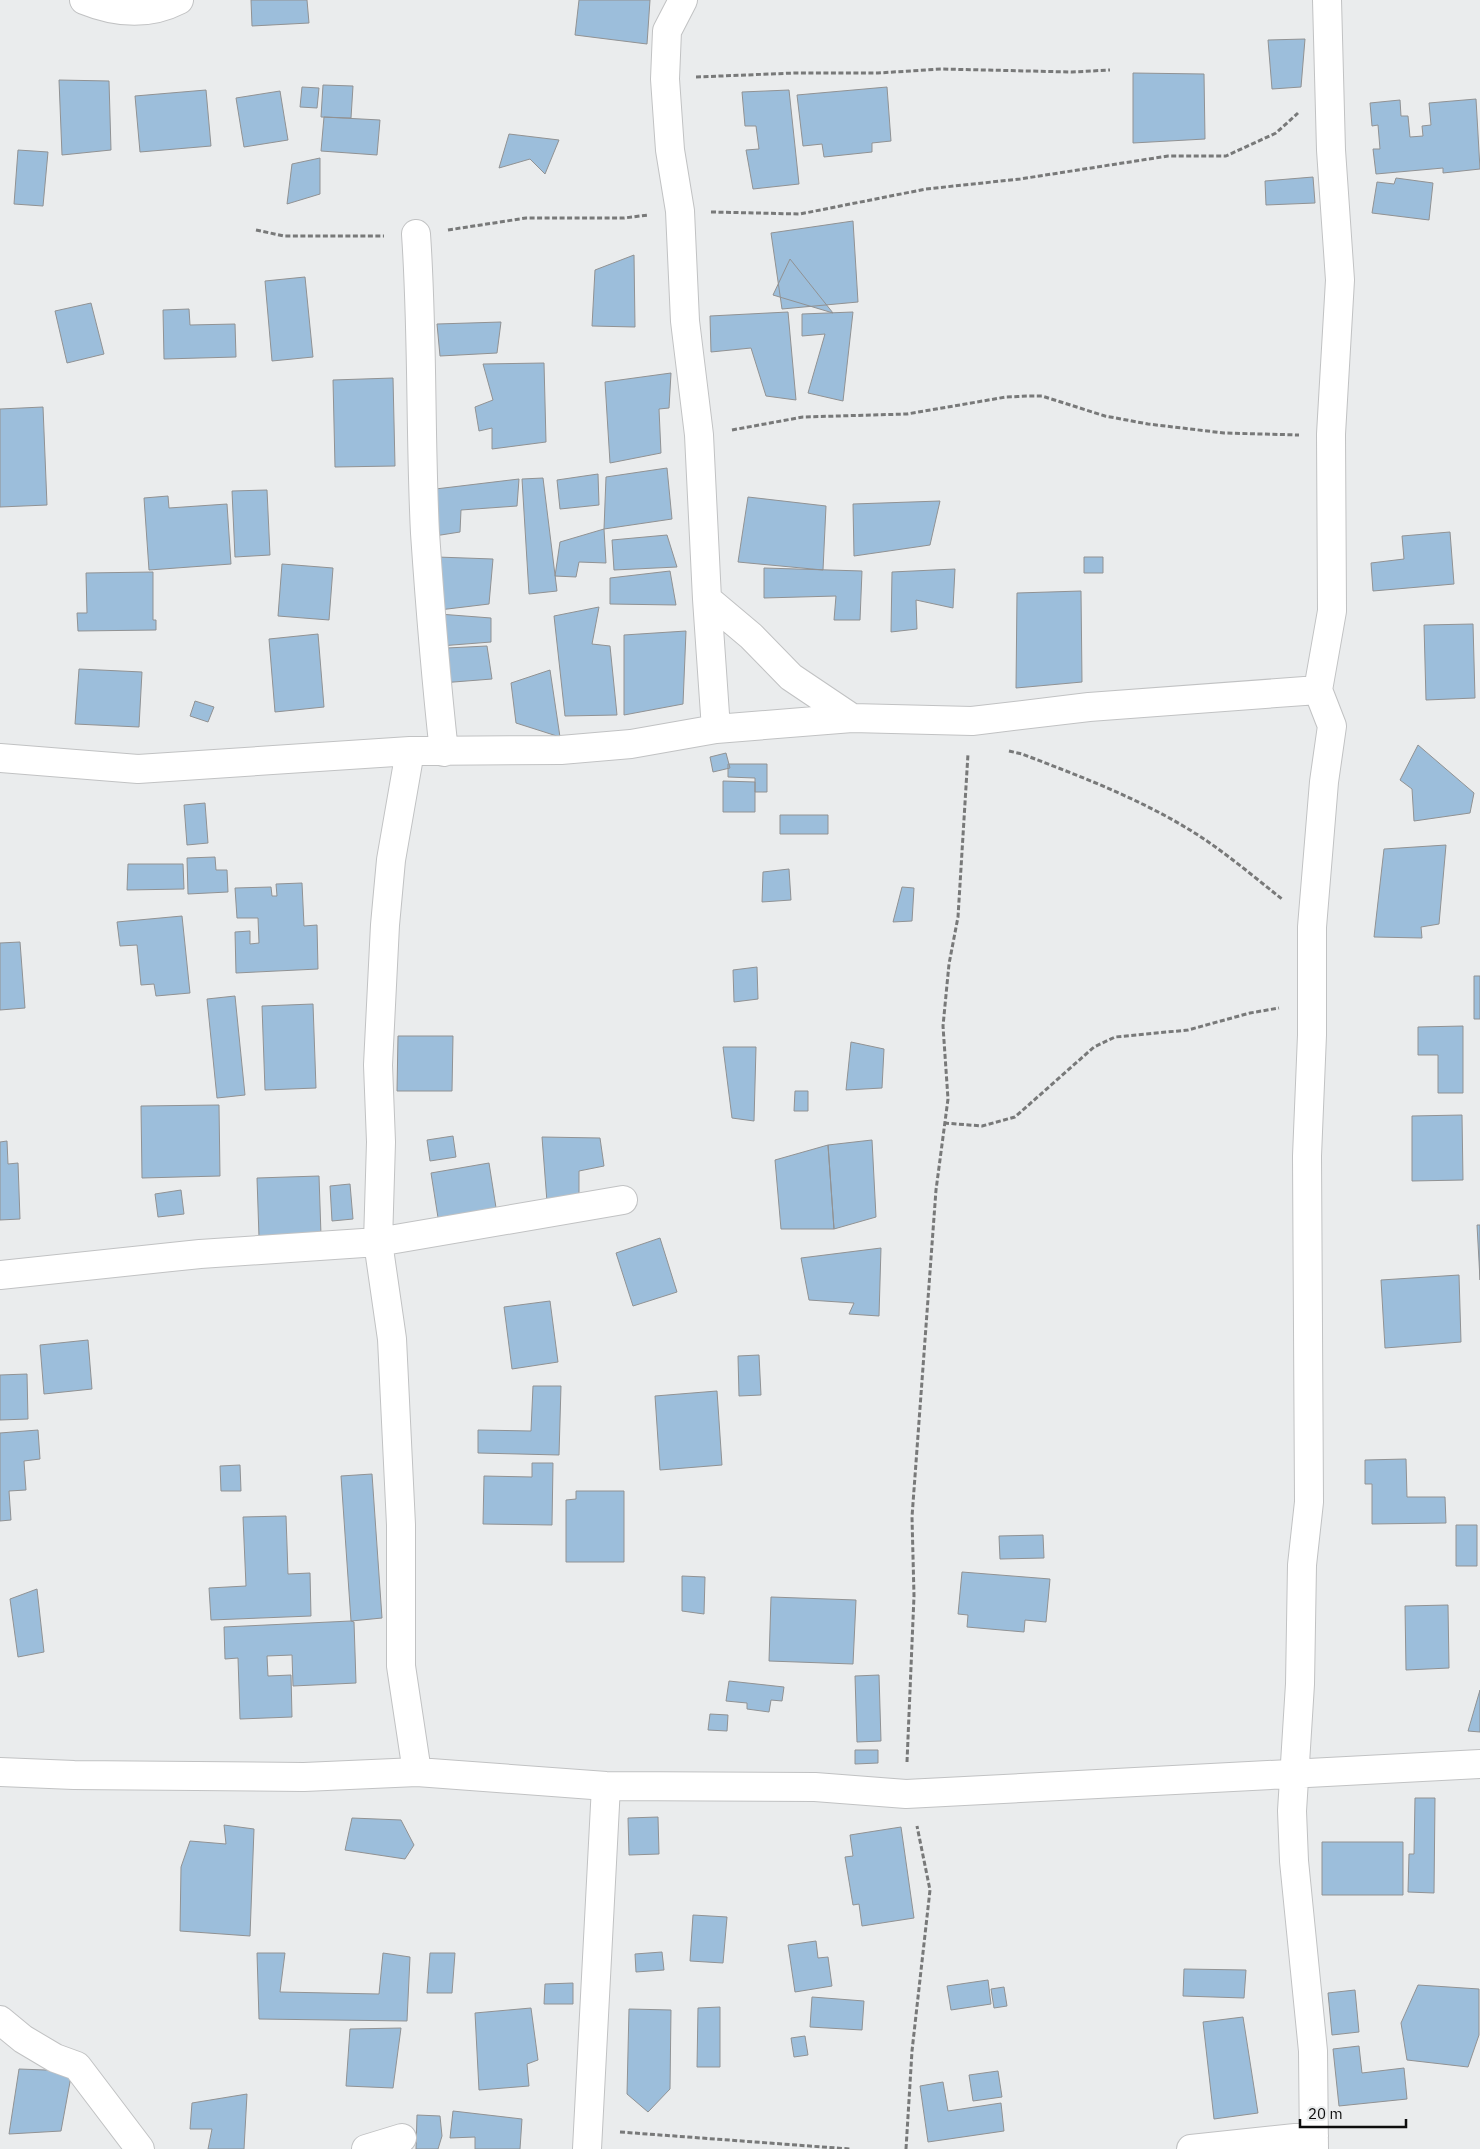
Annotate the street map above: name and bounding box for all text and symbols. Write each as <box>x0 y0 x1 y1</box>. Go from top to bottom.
scale bar <box>1300 2096 1406 2128</box>
text: 20 m <box>1308 2104 1343 2123</box>

